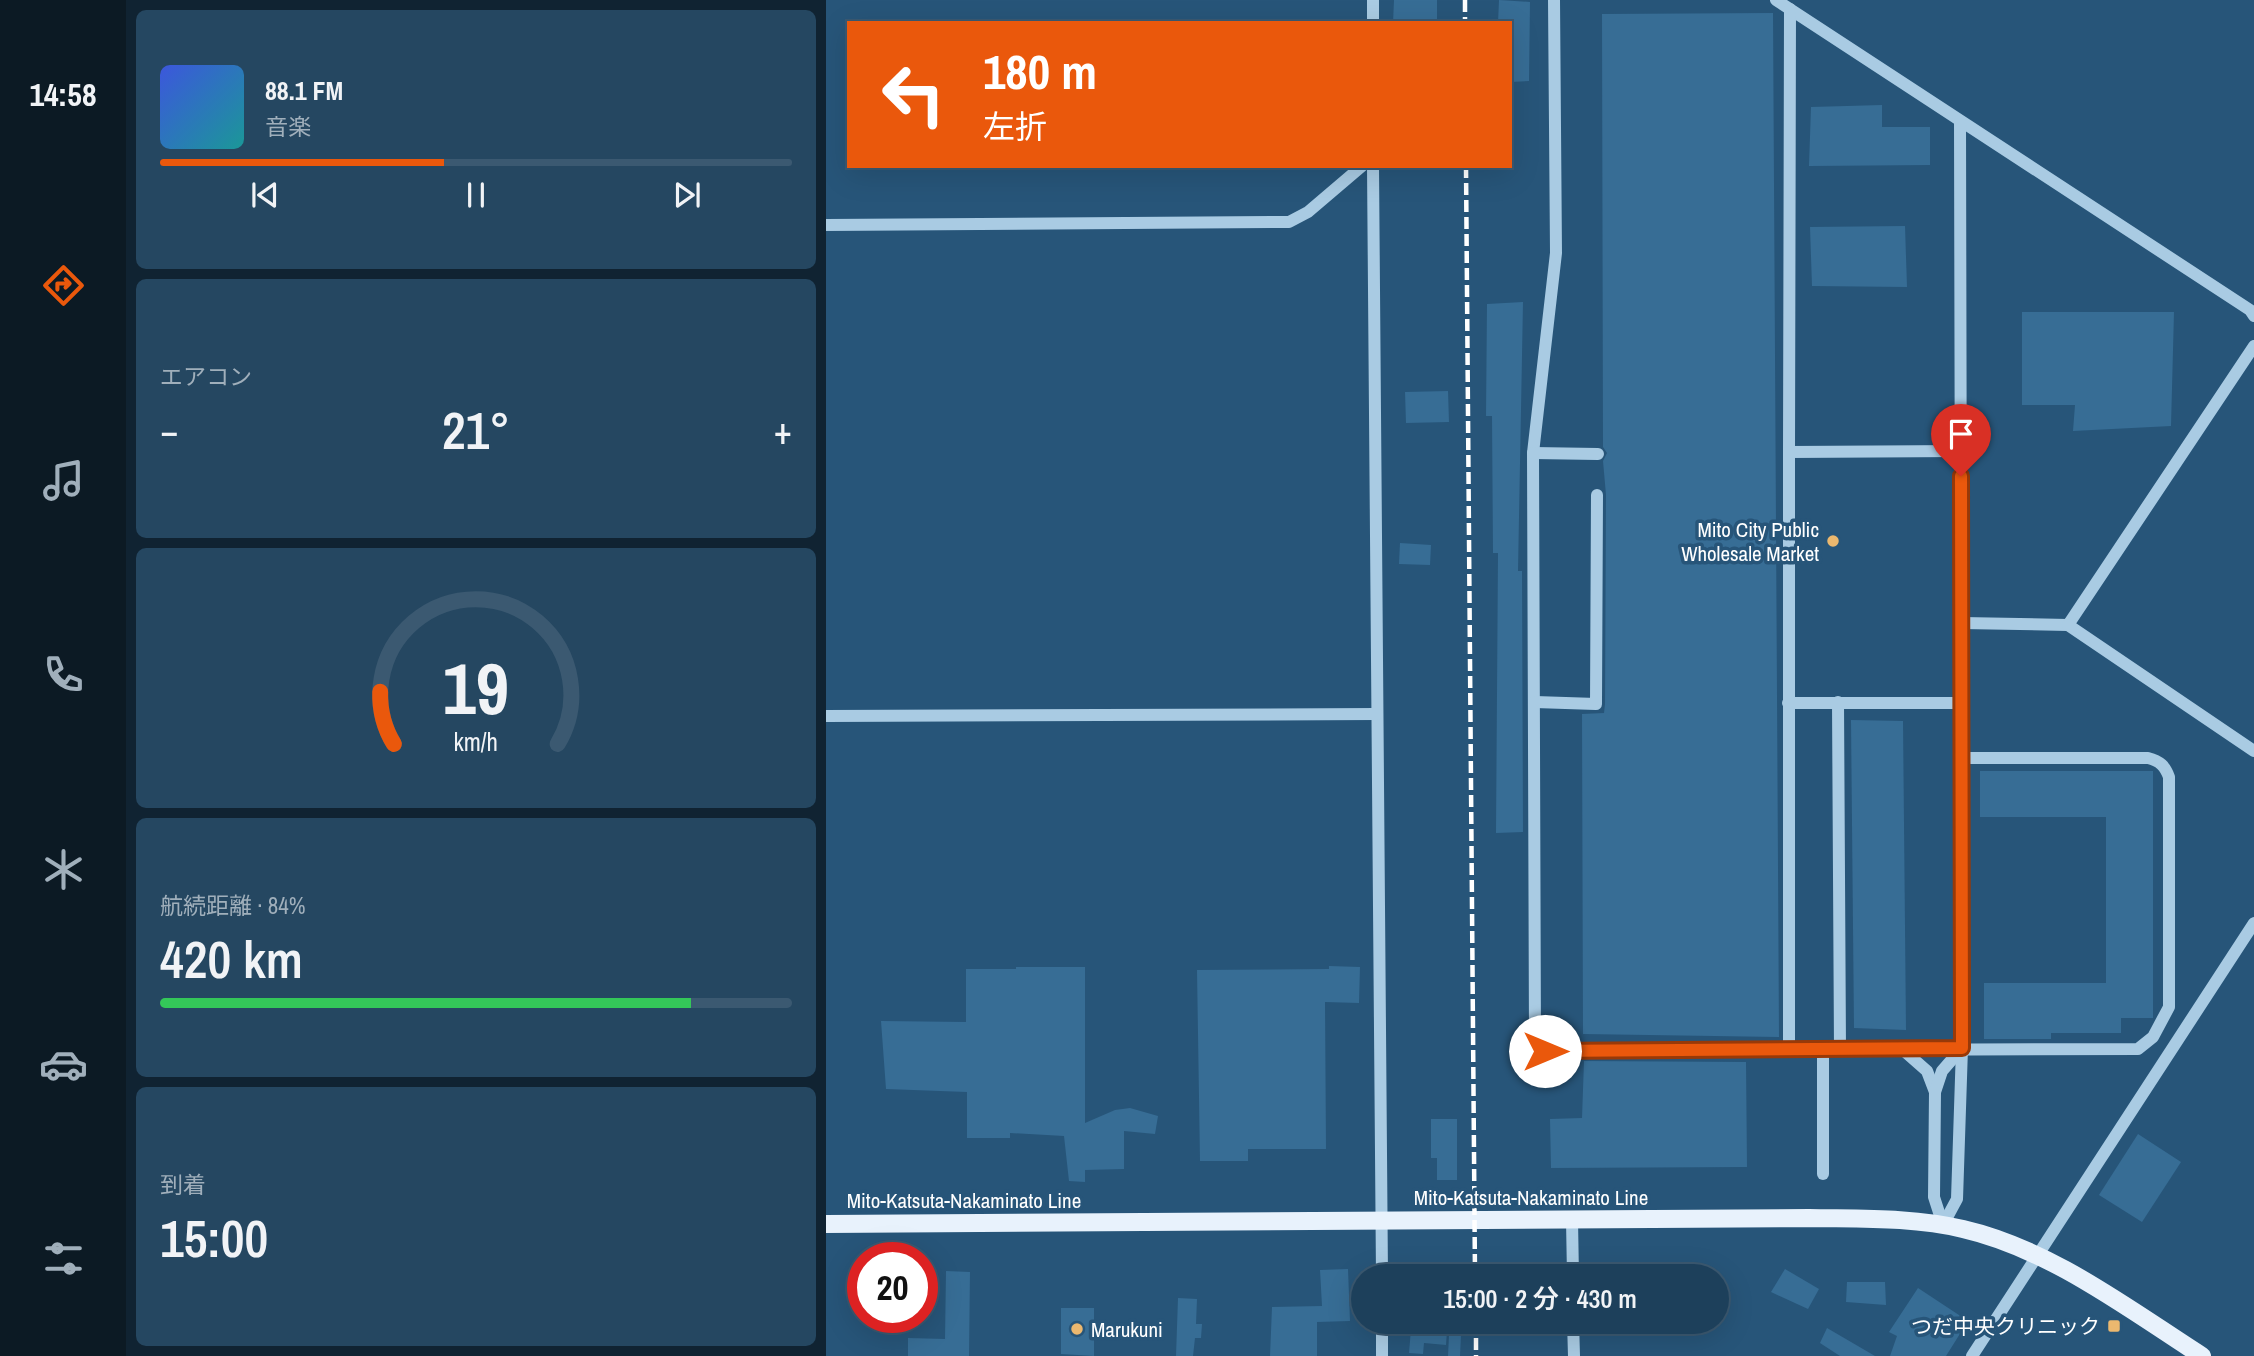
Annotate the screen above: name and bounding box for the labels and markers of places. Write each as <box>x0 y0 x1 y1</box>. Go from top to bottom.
pin <box>1931 404 1991 476</box>
place label: Mito City Public Wholesale Market <box>1681 515 1819 568</box>
marker: Mito City Public Wholesale Market <box>1825 533 1841 549</box>
place label: つだ中央クリニック <box>1911 1312 2100 1341</box>
place label: Marukuni <box>1091 1315 1163 1344</box>
marker: つだ中央クリニック <box>2106 1318 2122 1334</box>
marker: Marukuni <box>1069 1321 1085 1337</box>

